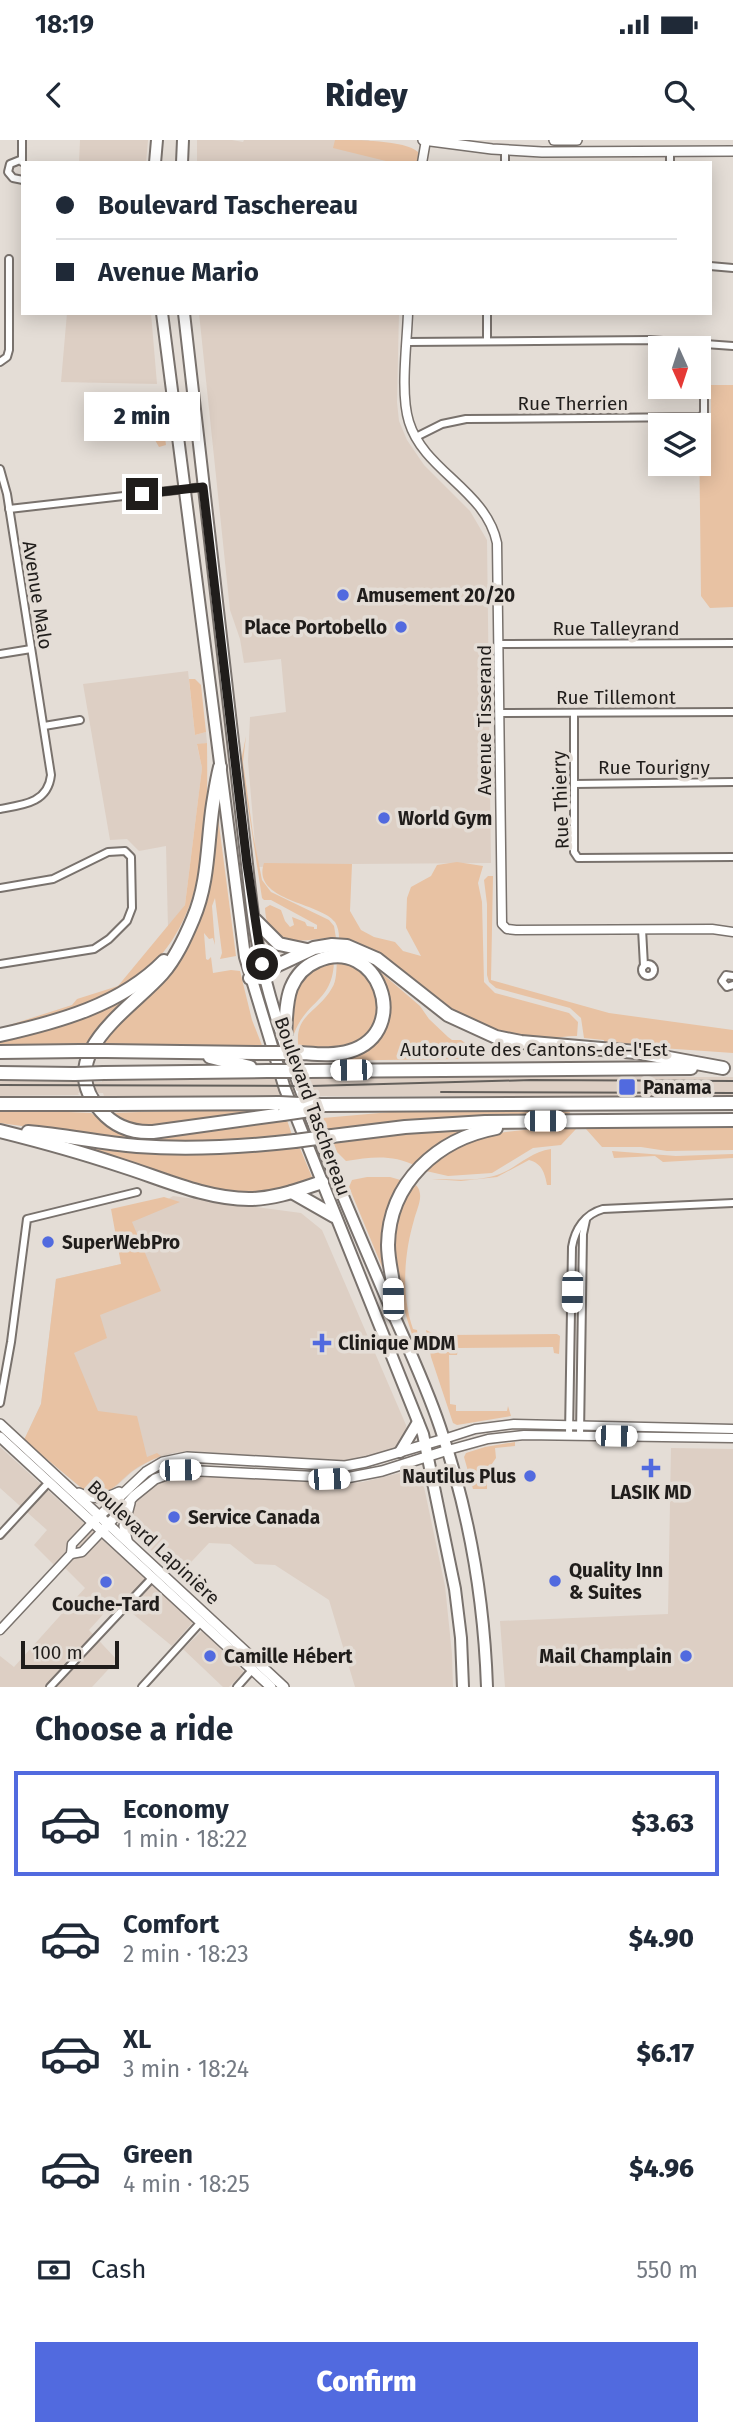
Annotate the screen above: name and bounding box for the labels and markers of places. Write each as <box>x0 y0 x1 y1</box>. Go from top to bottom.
place label: Amusement 20/20 <box>356 584 515 607</box>
marker: Amusement 20/20 <box>335 587 351 603</box>
place label: Place Portobello <box>244 616 387 639</box>
marker: Place Portobello <box>393 619 409 635</box>
place label: World Gym <box>398 807 492 830</box>
marker: World Gym <box>376 810 392 826</box>
place label: Panama <box>643 1076 712 1099</box>
marker: Panama <box>617 1077 637 1097</box>
place label: SuperWebPro <box>62 1231 180 1254</box>
marker: SuperWebPro <box>40 1234 56 1250</box>
place label: Clinique MDM <box>338 1332 455 1355</box>
marker: Clinique MDM <box>312 1333 332 1353</box>
marker: LASIK MD <box>641 1458 661 1478</box>
place label: Nautilus Plus <box>402 1465 516 1488</box>
marker: Nautilus Plus <box>522 1468 538 1484</box>
place label: LASIK MD <box>610 1481 692 1504</box>
place label: Service Canada <box>188 1506 320 1529</box>
marker: Service Canada <box>166 1509 182 1525</box>
place label: Quality Inn & Suites <box>569 1559 663 1604</box>
marker: Quality Inn & Suites <box>547 1573 563 1589</box>
marker: Couche-Tard <box>98 1574 114 1590</box>
place label: Couche-Tard <box>52 1593 160 1616</box>
place label: Camille Hébert <box>224 1645 353 1668</box>
place label: Mail Champlain <box>539 1645 672 1668</box>
marker: Camille Hébert <box>202 1648 218 1664</box>
marker: Mail Champlain <box>678 1648 694 1664</box>

